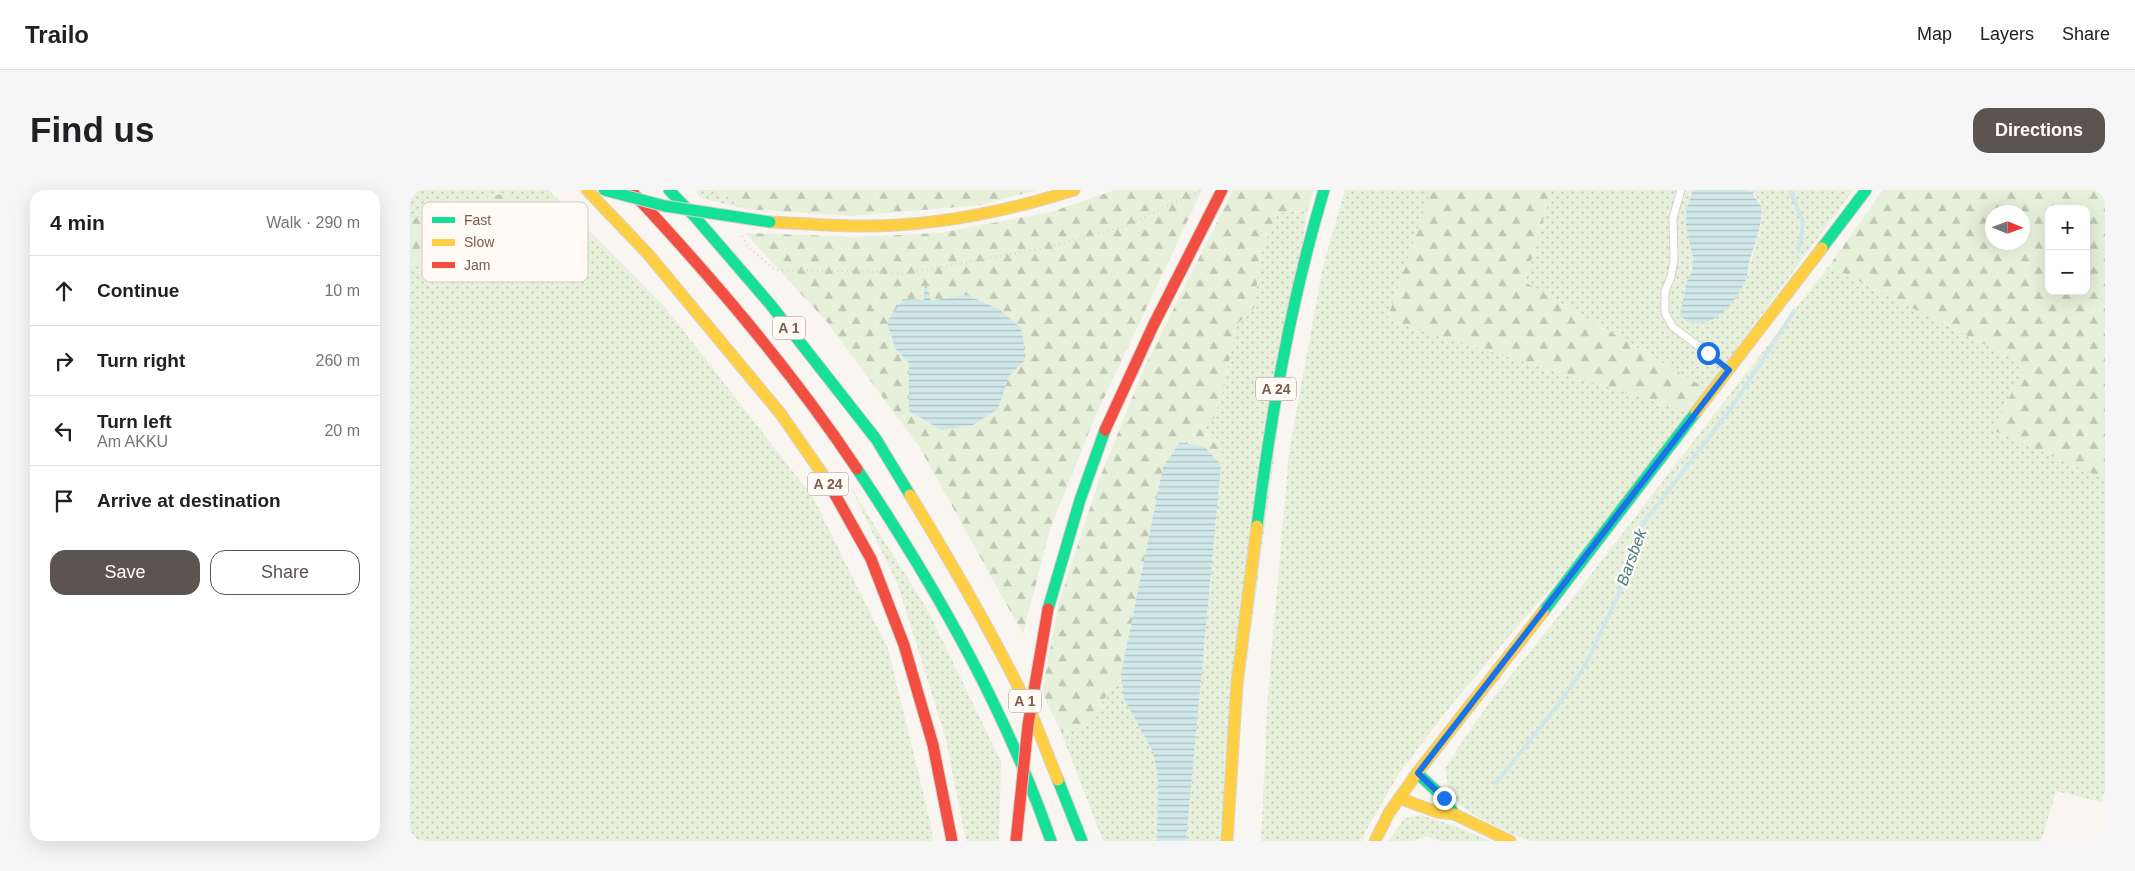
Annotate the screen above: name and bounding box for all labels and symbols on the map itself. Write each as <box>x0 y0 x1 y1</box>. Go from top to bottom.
legend <box>422 202 588 282</box>
north arrow <box>1985 205 2030 250</box>
text: Fast <box>464 212 491 228</box>
text: Slow <box>464 234 495 250</box>
text: Jam <box>464 257 490 273</box>
road number: A 1 <box>773 316 805 340</box>
route start <box>1697 342 1720 365</box>
road number: A 24 <box>1256 378 1296 400</box>
road number: A 24 <box>808 472 848 496</box>
water label: Barsbek <box>1613 526 1650 588</box>
road number: A 1 <box>1009 690 1041 712</box>
route end <box>1433 787 1456 810</box>

